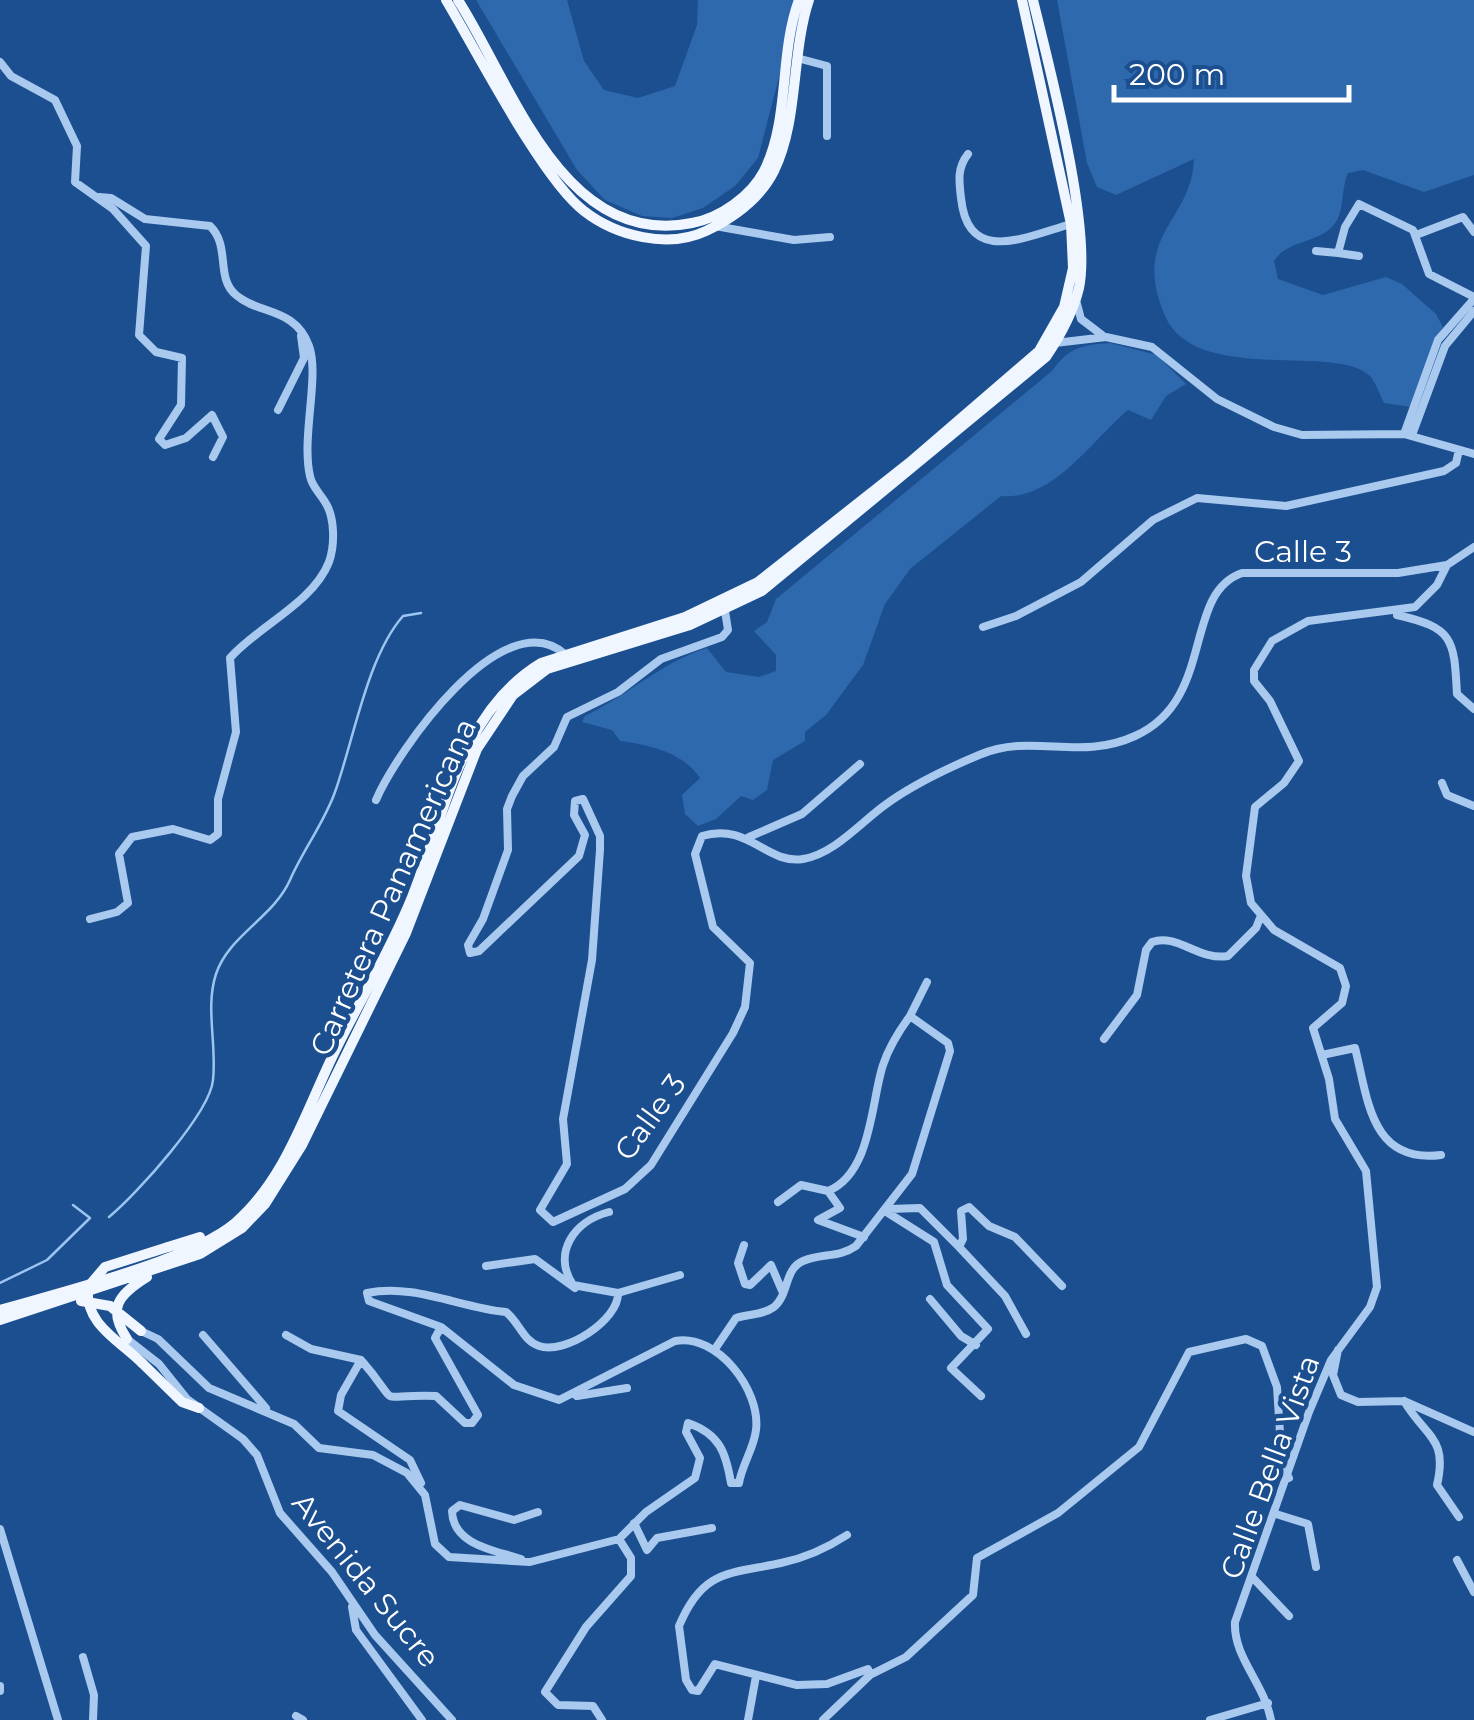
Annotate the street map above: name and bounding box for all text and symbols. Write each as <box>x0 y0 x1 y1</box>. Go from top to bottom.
scale bar <box>1114 40 1349 102</box>
text: 200 m <box>1129 56 1225 93</box>
street label: Calle 3 <box>1254 533 1352 570</box>
street label: Carretera Panamericana <box>302 712 484 1062</box>
street label: Calle 3 <box>606 1067 694 1167</box>
street label: Calle Bella Vista <box>1212 1350 1328 1584</box>
street label: Avenida Sucre <box>284 1485 448 1675</box>

